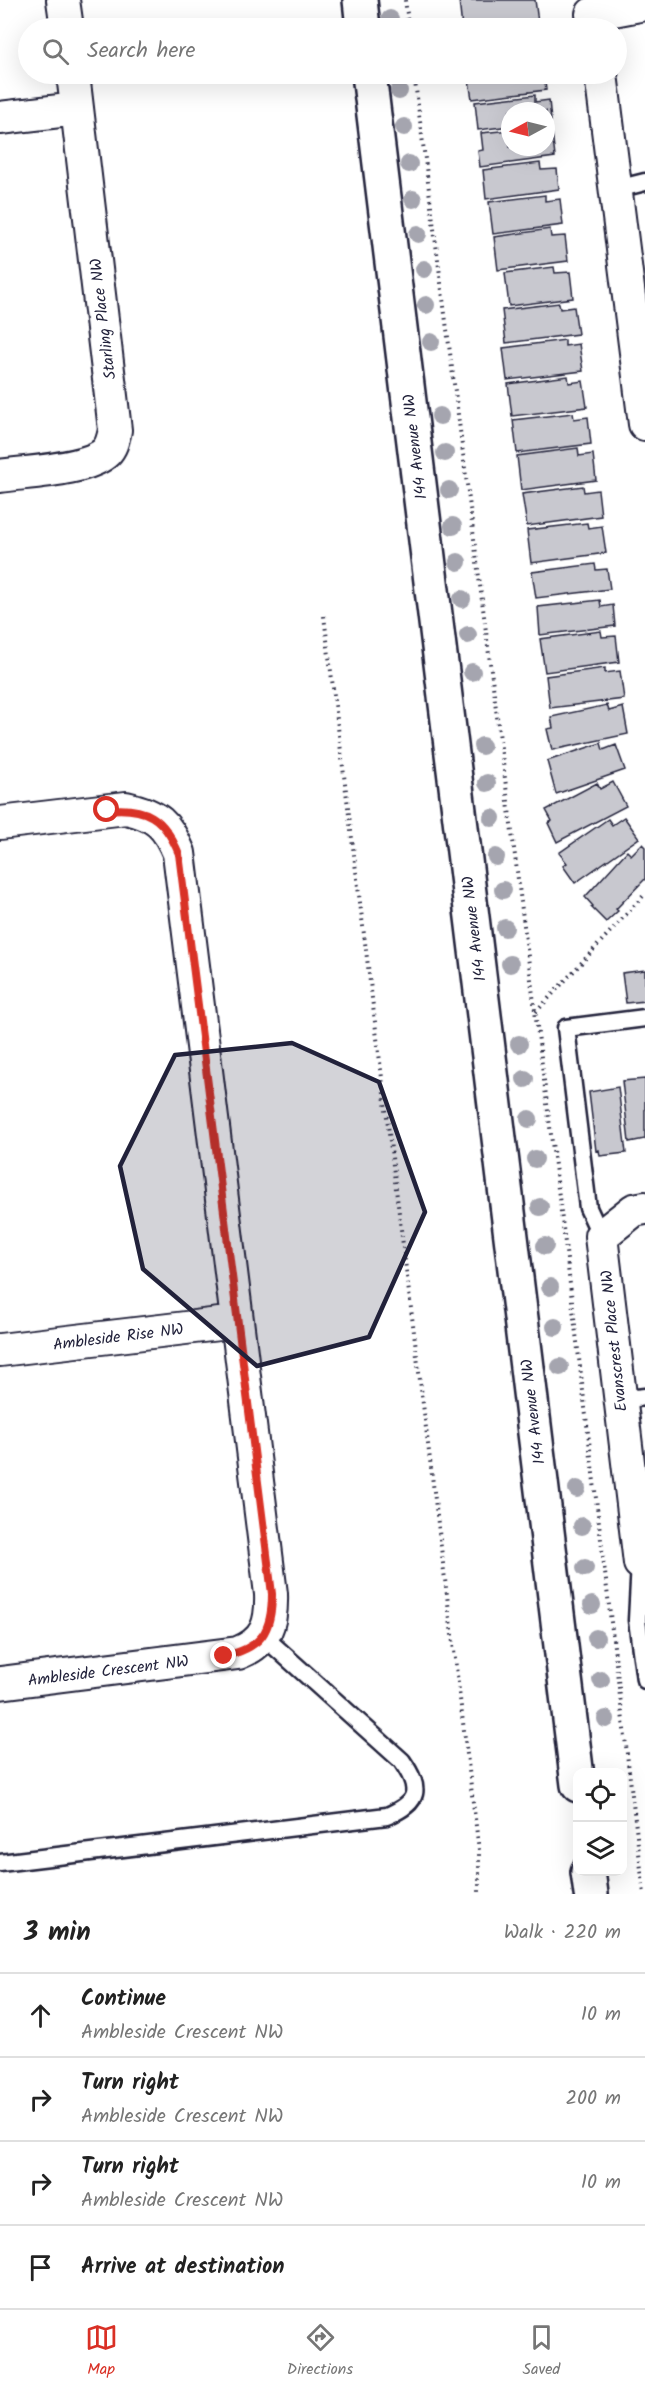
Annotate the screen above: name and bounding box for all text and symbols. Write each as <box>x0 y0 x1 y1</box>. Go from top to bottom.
search box <box>18 18 627 84</box>
text: Search here <box>87 34 195 69</box>
icon: search <box>39 35 72 68</box>
north arrow <box>501 102 555 156</box>
street label: Starling Place NW <box>84 257 123 381</box>
street label: 144 Avenue NW <box>397 393 434 501</box>
route start <box>93 796 119 822</box>
street label: 144 Avenue NW <box>456 875 493 983</box>
street label: Evanscrest Place NW <box>595 1269 634 1413</box>
street label: Ambleside Rise NW <box>52 1317 185 1358</box>
street label: 144 Avenue NW <box>515 1358 552 1466</box>
route end <box>210 1642 236 1668</box>
street label: Ambleside Crescent NW <box>26 1649 190 1694</box>
map controls <box>573 1768 627 1876</box>
button: locate <box>573 1768 627 1822</box>
button: layers <box>573 1822 627 1876</box>
text: 3 min <box>24 1912 91 1954</box>
text: Walk · 220 m <box>504 1917 621 1949</box>
text: Continue <box>81 1982 166 2017</box>
icon: ahead <box>24 1999 57 2032</box>
text: 10 m <box>581 1999 621 2031</box>
text: Ambleside Crescent NW <box>81 2017 283 2049</box>
text: Turn right <box>81 2066 179 2101</box>
icon: right <box>24 2083 57 2116</box>
text: 200 m <box>565 2083 621 2115</box>
text: Ambleside Crescent NW <box>81 2101 283 2133</box>
text: Turn right <box>81 2150 179 2185</box>
icon: right <box>24 2167 57 2200</box>
text: 10 m <box>581 2167 621 2199</box>
text: Ambleside Crescent NW <box>81 2185 283 2217</box>
text: Arrive at destination <box>81 2250 284 2285</box>
icon: arrive <box>24 2251 57 2284</box>
tab: Map <box>85 2321 118 2382</box>
tab: Directions <box>287 2321 353 2382</box>
tab: Saved <box>522 2321 560 2382</box>

